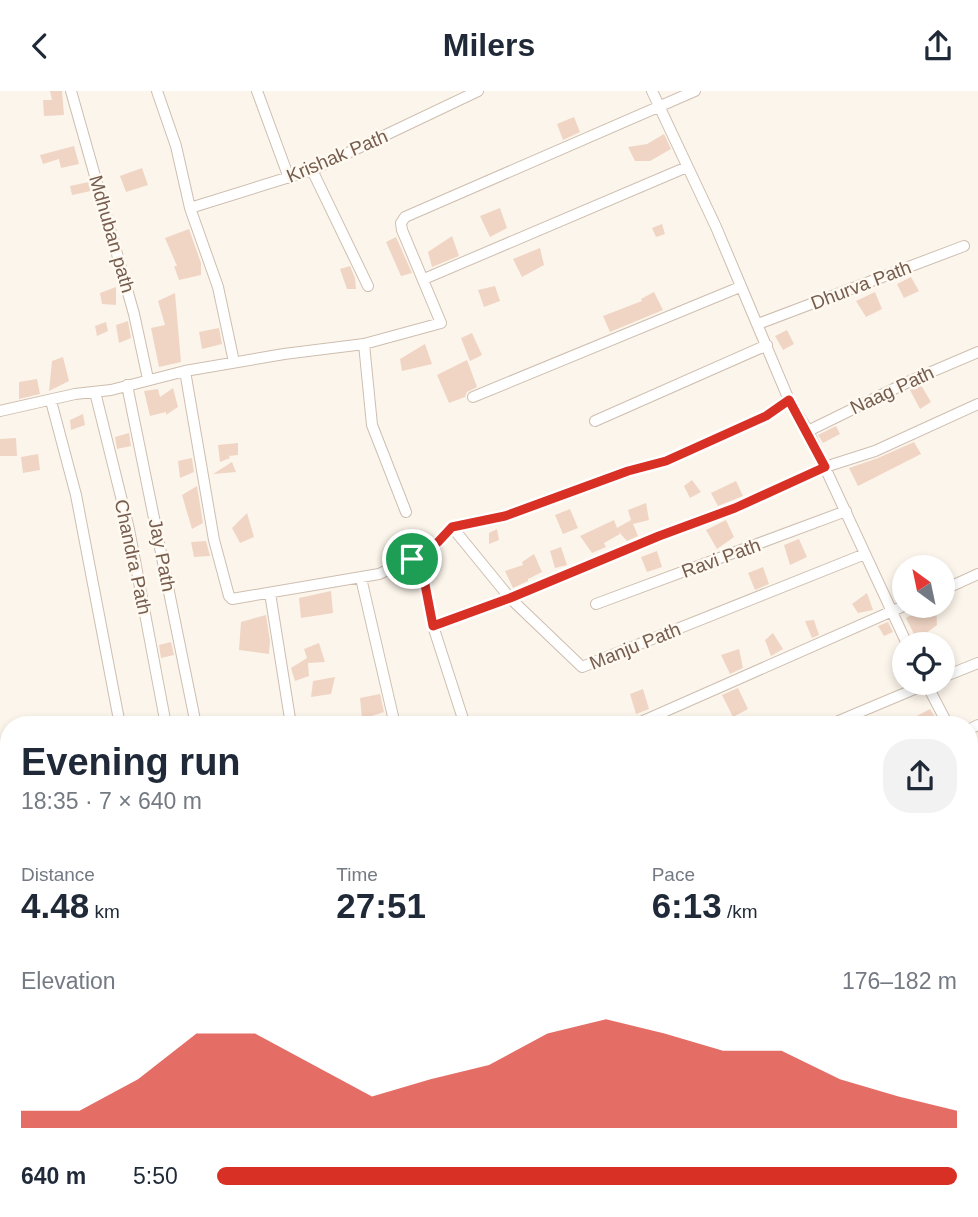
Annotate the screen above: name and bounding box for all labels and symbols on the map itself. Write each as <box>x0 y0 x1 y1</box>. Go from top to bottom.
street label: Krishak Path <box>283 125 391 187</box>
street label: Mdhuban path <box>85 173 139 295</box>
street label: Dhurva Path <box>808 256 914 314</box>
street label: Naag Path <box>847 362 937 418</box>
street label: Chandra Path <box>111 497 155 617</box>
street label: Jay Path <box>145 517 179 593</box>
pin <box>382 529 442 589</box>
street label: Ravi Path <box>679 534 763 582</box>
north arrow <box>892 555 956 618</box>
street label: Manju Path <box>587 618 683 674</box>

